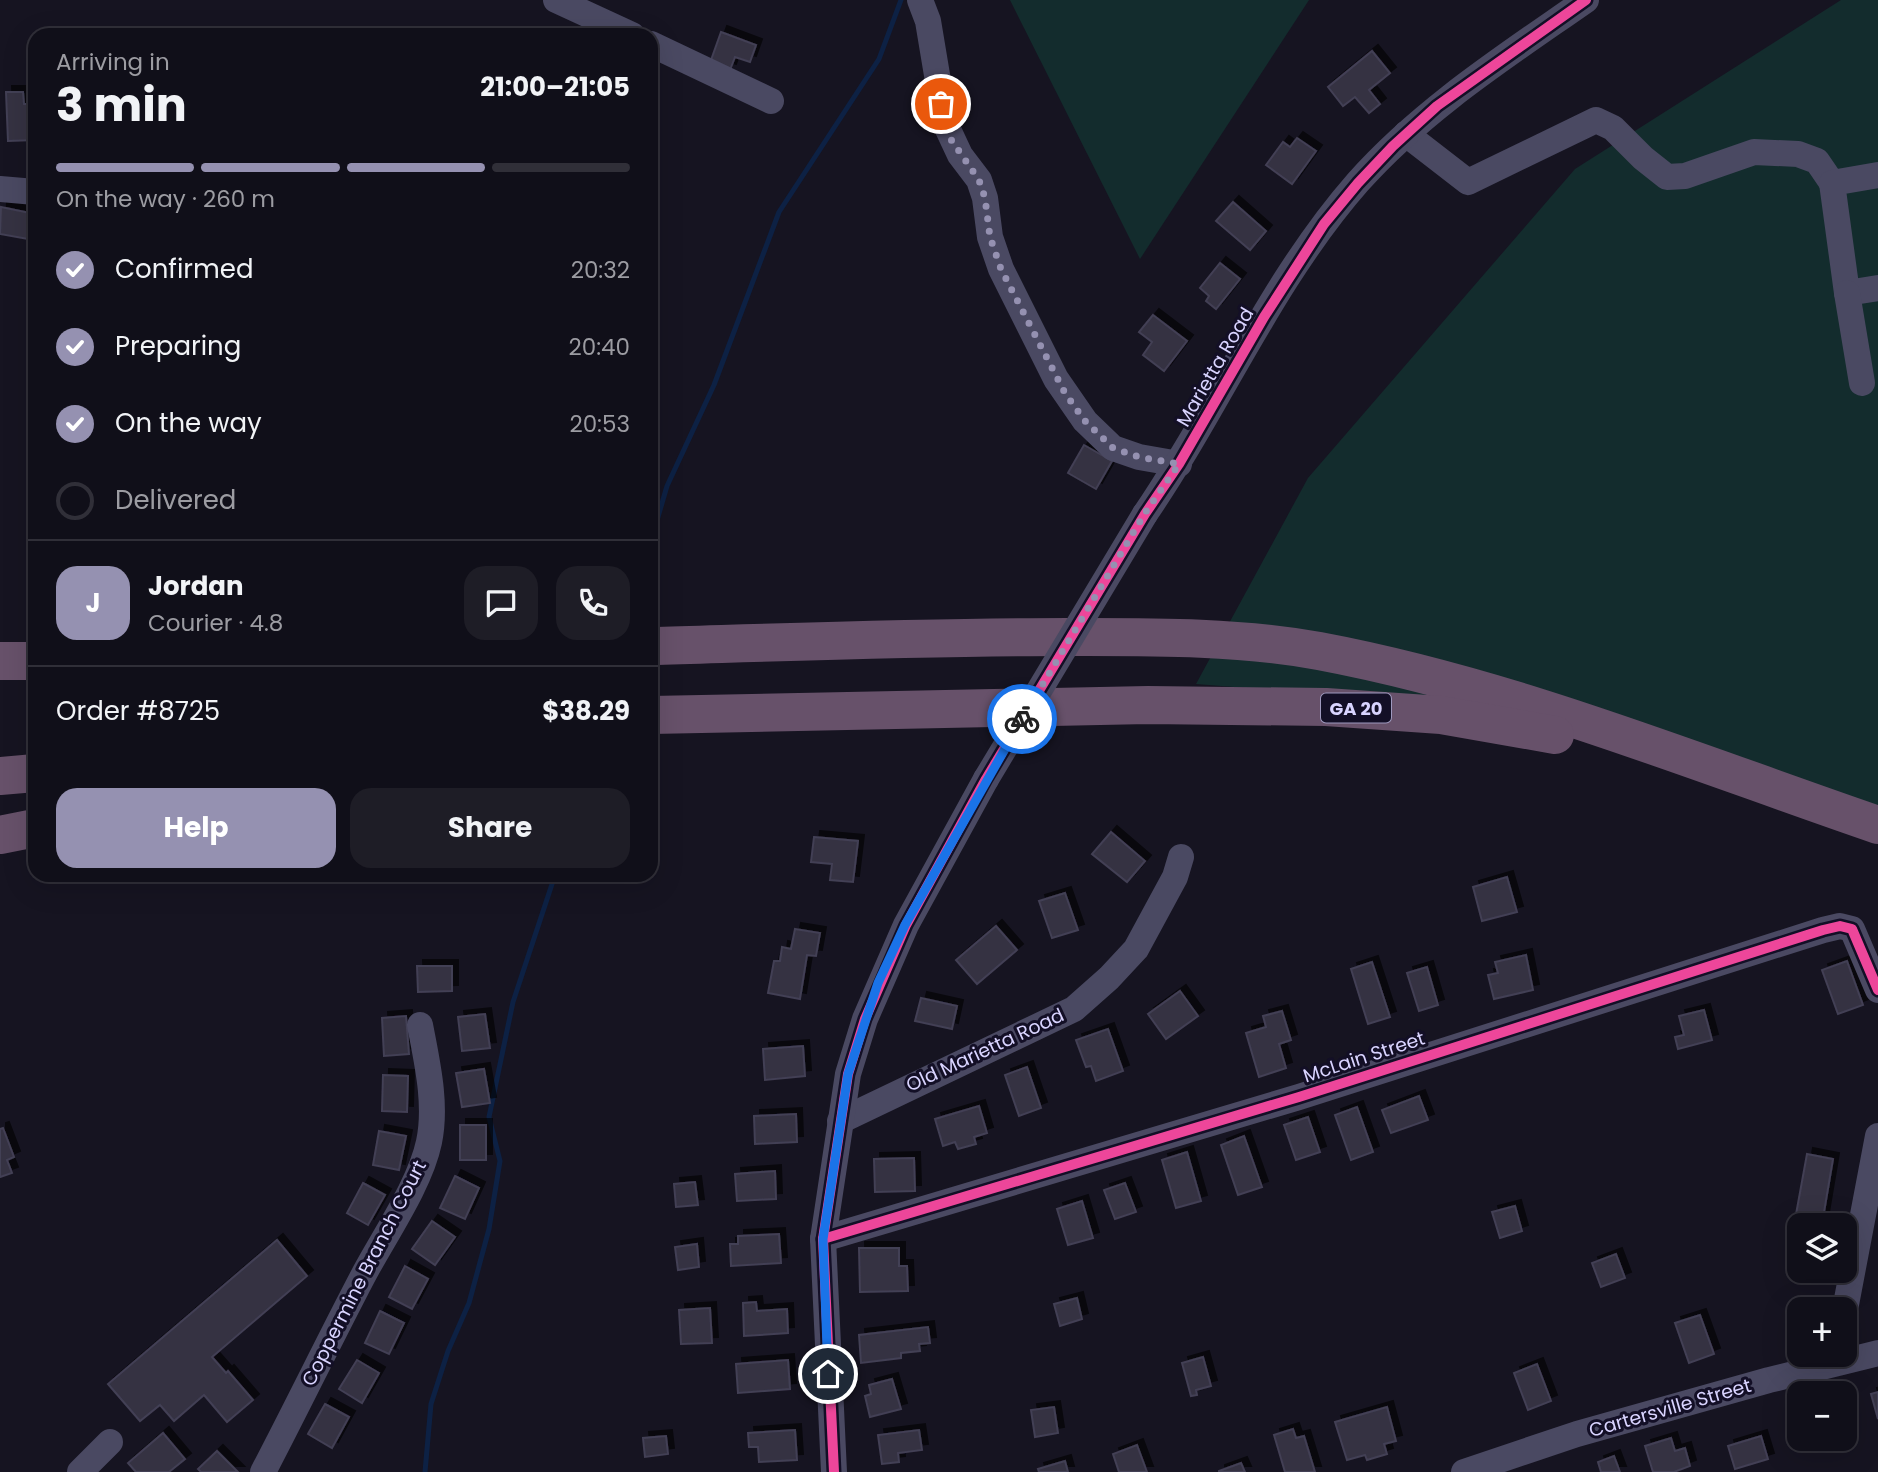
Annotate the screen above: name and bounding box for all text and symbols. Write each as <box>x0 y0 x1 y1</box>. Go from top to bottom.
text: Arriving in <box>56 46 170 78</box>
text: 21:00–21:05 <box>480 69 630 105</box>
text: 3 min <box>56 73 187 137</box>
pin <box>911 74 971 134</box>
icon: bag <box>922 85 960 123</box>
text: On the way · 260 m <box>56 183 275 215</box>
icon: check <box>56 251 94 289</box>
text: Confirmed <box>115 251 253 287</box>
text: 20:32 <box>571 254 630 286</box>
street label: Marietta Road <box>1170 302 1260 432</box>
icon: check <box>56 328 94 366</box>
text: Preparing <box>115 328 241 364</box>
text: 20:40 <box>569 331 630 363</box>
icon: check <box>56 405 94 443</box>
text: On the way <box>115 405 262 441</box>
text: 20:53 <box>569 408 630 440</box>
text: Delivered <box>115 482 236 518</box>
button: chat <box>464 566 538 640</box>
button: phone <box>556 566 630 640</box>
text: Jordan <box>148 568 244 604</box>
text: J <box>85 585 101 621</box>
text: Courier · 4.8 <box>148 607 283 639</box>
courier <box>987 684 1057 754</box>
text: Order #8725 <box>56 693 220 729</box>
text: $38.29 <box>542 693 630 729</box>
road number: GA 20 <box>1321 694 1391 722</box>
icon: bike <box>1003 700 1041 738</box>
button: Help <box>56 788 336 868</box>
button: Share <box>350 788 630 868</box>
street label: Old Marietta Road <box>902 1002 1068 1098</box>
street label: McLain Street <box>1300 1025 1428 1089</box>
street label: Coppermine Branch Court <box>295 1155 433 1391</box>
map controls <box>1787 1213 1857 1451</box>
button: layers <box>1787 1213 1857 1283</box>
button: + <box>1787 1297 1857 1367</box>
pin <box>798 1344 858 1404</box>
icon: home <box>809 1355 847 1393</box>
street label: Cartersville Street <box>1586 1372 1754 1444</box>
button: − <box>1787 1381 1857 1451</box>

